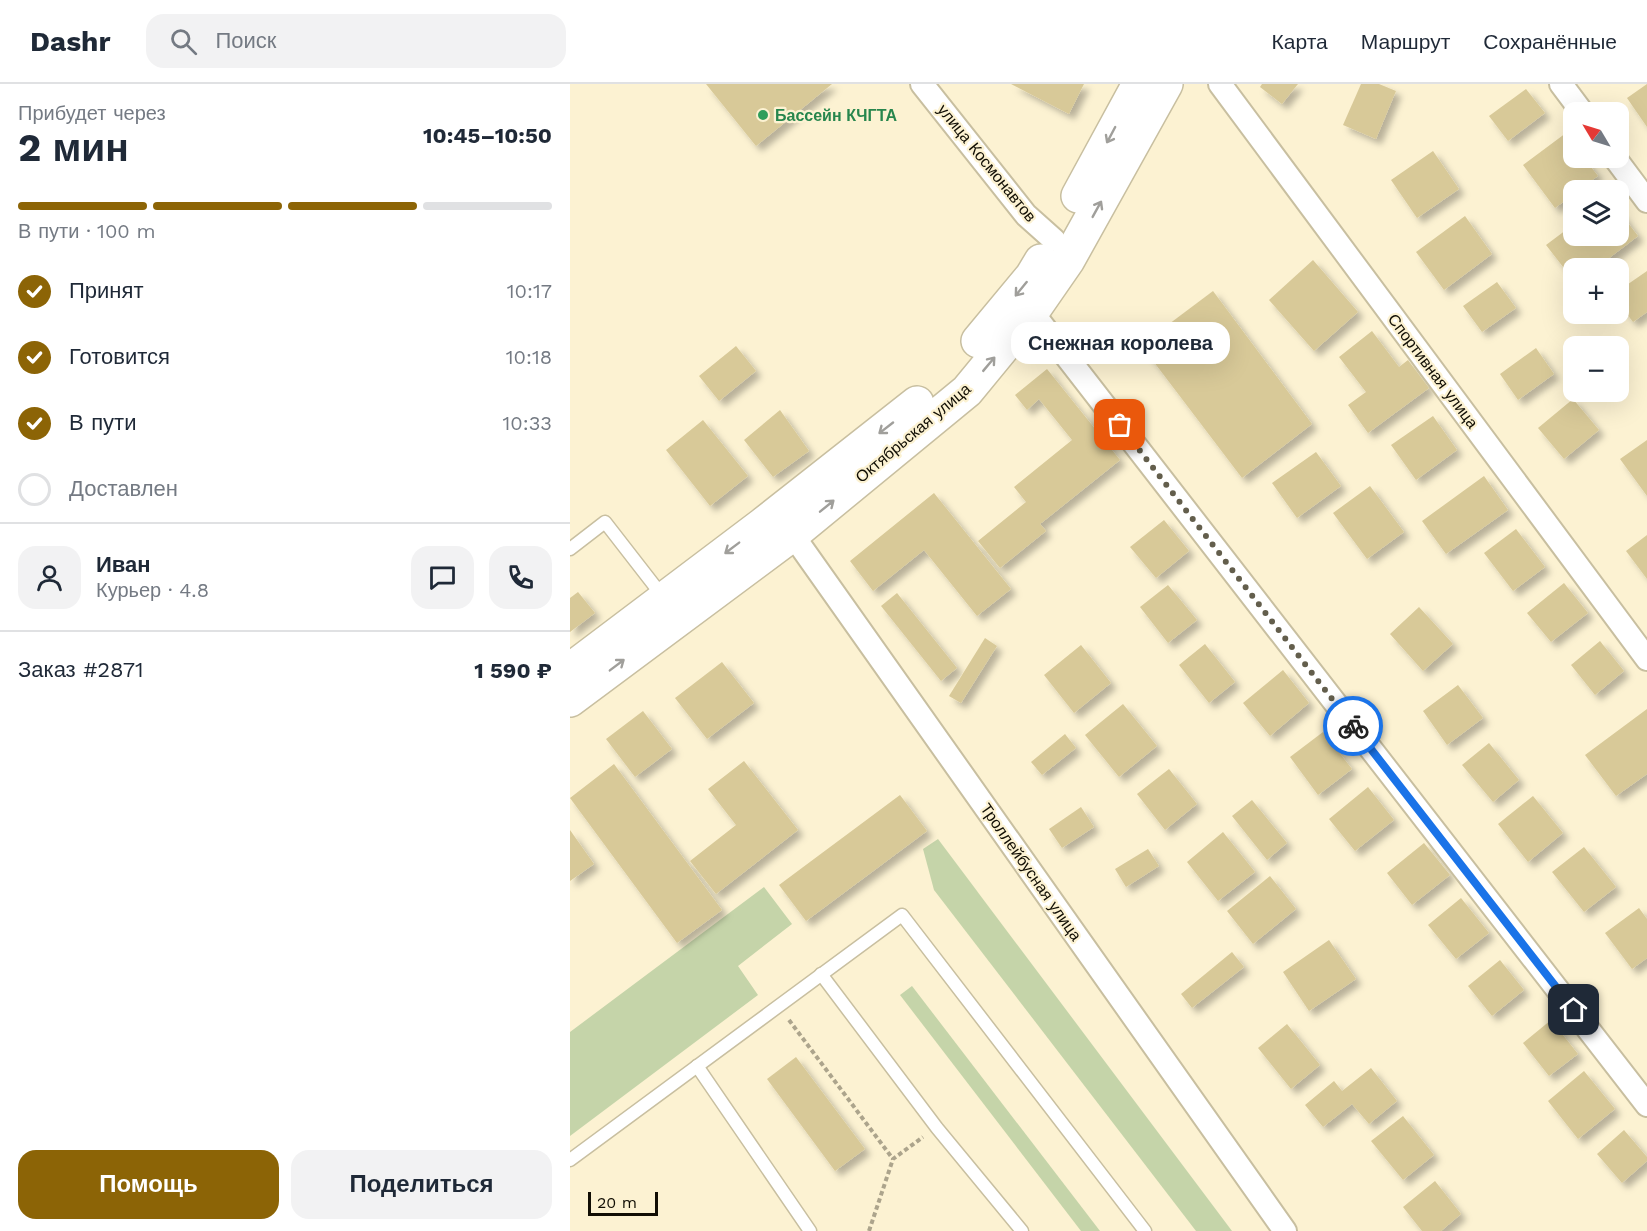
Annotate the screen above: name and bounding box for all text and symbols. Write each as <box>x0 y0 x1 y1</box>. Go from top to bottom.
search box <box>146 14 566 68</box>
text: Dashr <box>30 25 110 58</box>
icon: search <box>167 25 200 58</box>
text: Поиск <box>215 28 276 53</box>
text: Карта <box>1272 29 1328 54</box>
text: Маршрут <box>1361 29 1450 54</box>
text: Сохранённые <box>1483 29 1617 54</box>
street label: улица Космонавтов <box>934 100 1040 226</box>
text: Прибудет через <box>18 101 166 125</box>
north arrow <box>1563 102 1629 168</box>
map controls <box>1563 102 1629 402</box>
place label: Бассейн КЧГТА <box>775 106 897 125</box>
marker: Бассейн КЧГТА <box>756 108 770 122</box>
text: 10:45–10:50 <box>423 123 552 148</box>
text: 2 мин <box>18 125 129 170</box>
one-way arrow <box>1105 126 1116 144</box>
button: layers <box>1563 180 1629 246</box>
one-way arrow <box>1092 200 1103 218</box>
text: В пути · 100 m <box>18 219 156 243</box>
button: + <box>1563 258 1629 324</box>
icon: check <box>18 275 51 308</box>
text: Принят <box>69 278 143 303</box>
text: 10:17 <box>507 279 552 303</box>
one-way arrow <box>1015 281 1028 297</box>
street label: Спортивная улица <box>1384 310 1482 432</box>
callout: Снежная королева <box>1010 323 1230 365</box>
text: Снежная королева <box>1028 331 1213 355</box>
button: − <box>1563 336 1629 402</box>
icon: check <box>18 341 51 374</box>
text: Готовится <box>69 344 170 369</box>
text: 10:18 <box>506 345 552 369</box>
one-way arrow <box>982 356 995 372</box>
street label: Октябрьская улица <box>852 379 974 487</box>
pin <box>1094 399 1145 450</box>
icon: check <box>18 407 51 440</box>
icon: bag <box>1103 408 1136 441</box>
text: В пути <box>69 410 136 435</box>
text: 10:33 <box>503 411 552 435</box>
one-way arrow <box>878 421 894 434</box>
text: Доставлен <box>69 476 178 501</box>
one-way arrow <box>818 500 834 513</box>
one-way arrow <box>724 541 740 554</box>
button: person <box>18 546 81 609</box>
button: chat <box>411 546 474 609</box>
button: phone <box>489 546 552 609</box>
text: Иван <box>96 552 151 577</box>
text: Курьер · 4.8 <box>96 578 209 602</box>
text: Заказ #2871 <box>18 657 144 682</box>
text: 1 590 ₽ <box>474 658 552 683</box>
one-way arrow <box>609 659 625 672</box>
courier <box>1323 696 1383 756</box>
icon: bike <box>1337 710 1370 743</box>
street label: Троллейбусная улица <box>976 800 1086 944</box>
pin <box>1548 984 1599 1035</box>
icon: home <box>1557 993 1590 1026</box>
button: Помощь <box>18 1150 279 1219</box>
button: Поделиться <box>291 1150 552 1219</box>
scale bar <box>588 1189 658 1216</box>
text: 20 m <box>597 1193 637 1212</box>

